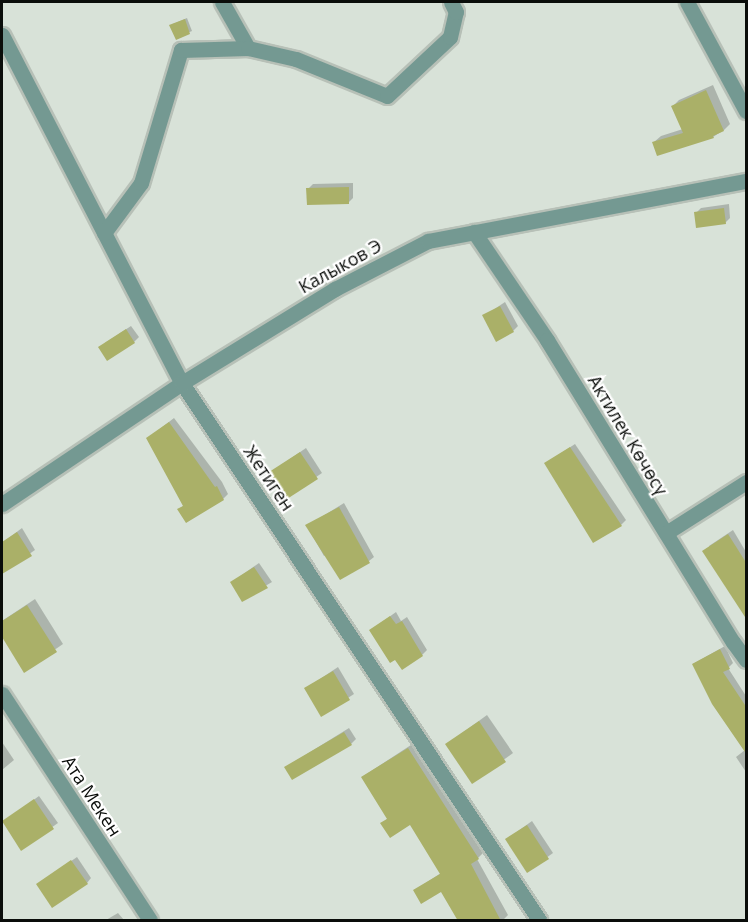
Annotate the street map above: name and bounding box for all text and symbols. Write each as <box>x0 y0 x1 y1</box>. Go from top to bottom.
street label: Калыков Э <box>295 234 385 298</box>
street label: Актилек Көчөсү <box>584 371 672 499</box>
street label: Жетиген <box>239 441 299 515</box>
street label: Ата Мекен <box>58 752 126 840</box>

